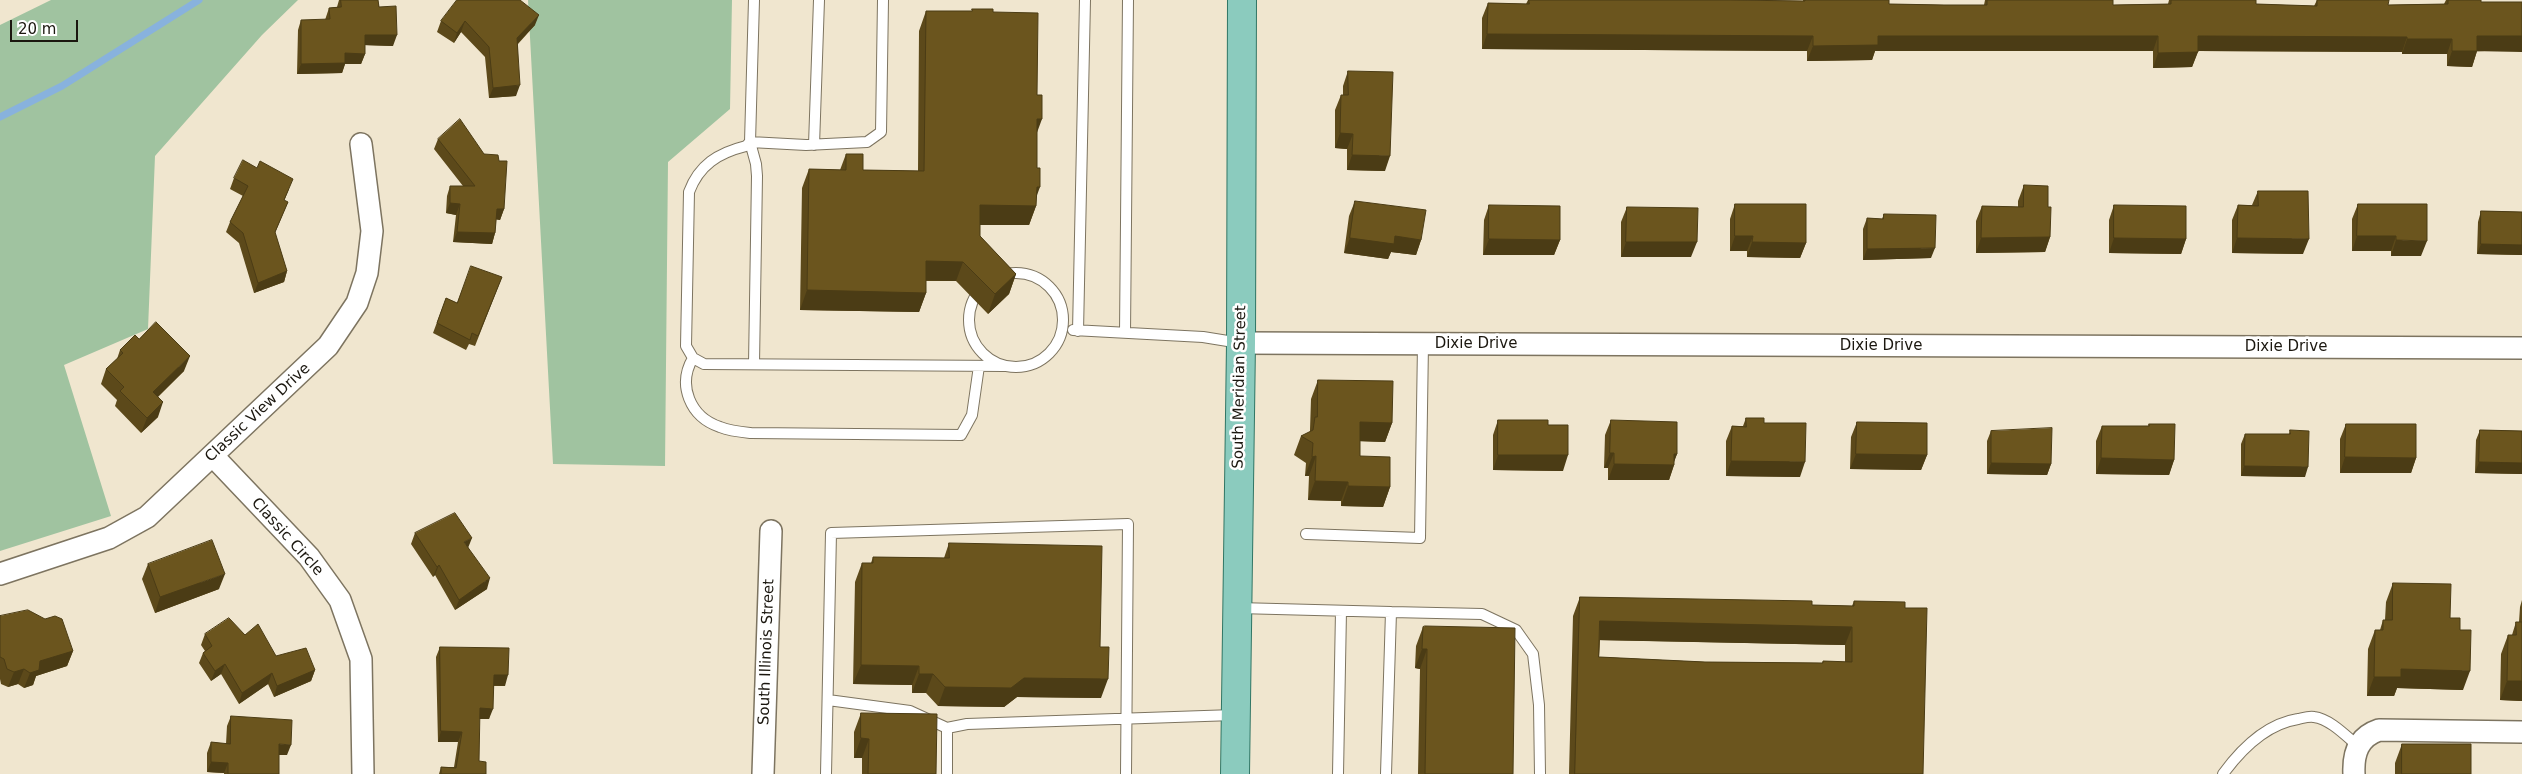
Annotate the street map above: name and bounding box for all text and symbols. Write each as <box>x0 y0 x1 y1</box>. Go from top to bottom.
scale bar <box>12 10 80 42</box>
text: 20 m <box>18 20 56 38</box>
street label: South Meridian Street <box>1230 305 1250 469</box>
street label: Dixie Drive <box>1435 335 1517 353</box>
street label: Dixie Drive <box>1840 337 1922 355</box>
street label: Dixie Drive <box>2245 338 2327 356</box>
street label: Classic View Drive <box>202 360 314 466</box>
street label: Classic Circle <box>247 494 327 580</box>
street label: South Illinois Street <box>755 579 779 725</box>

